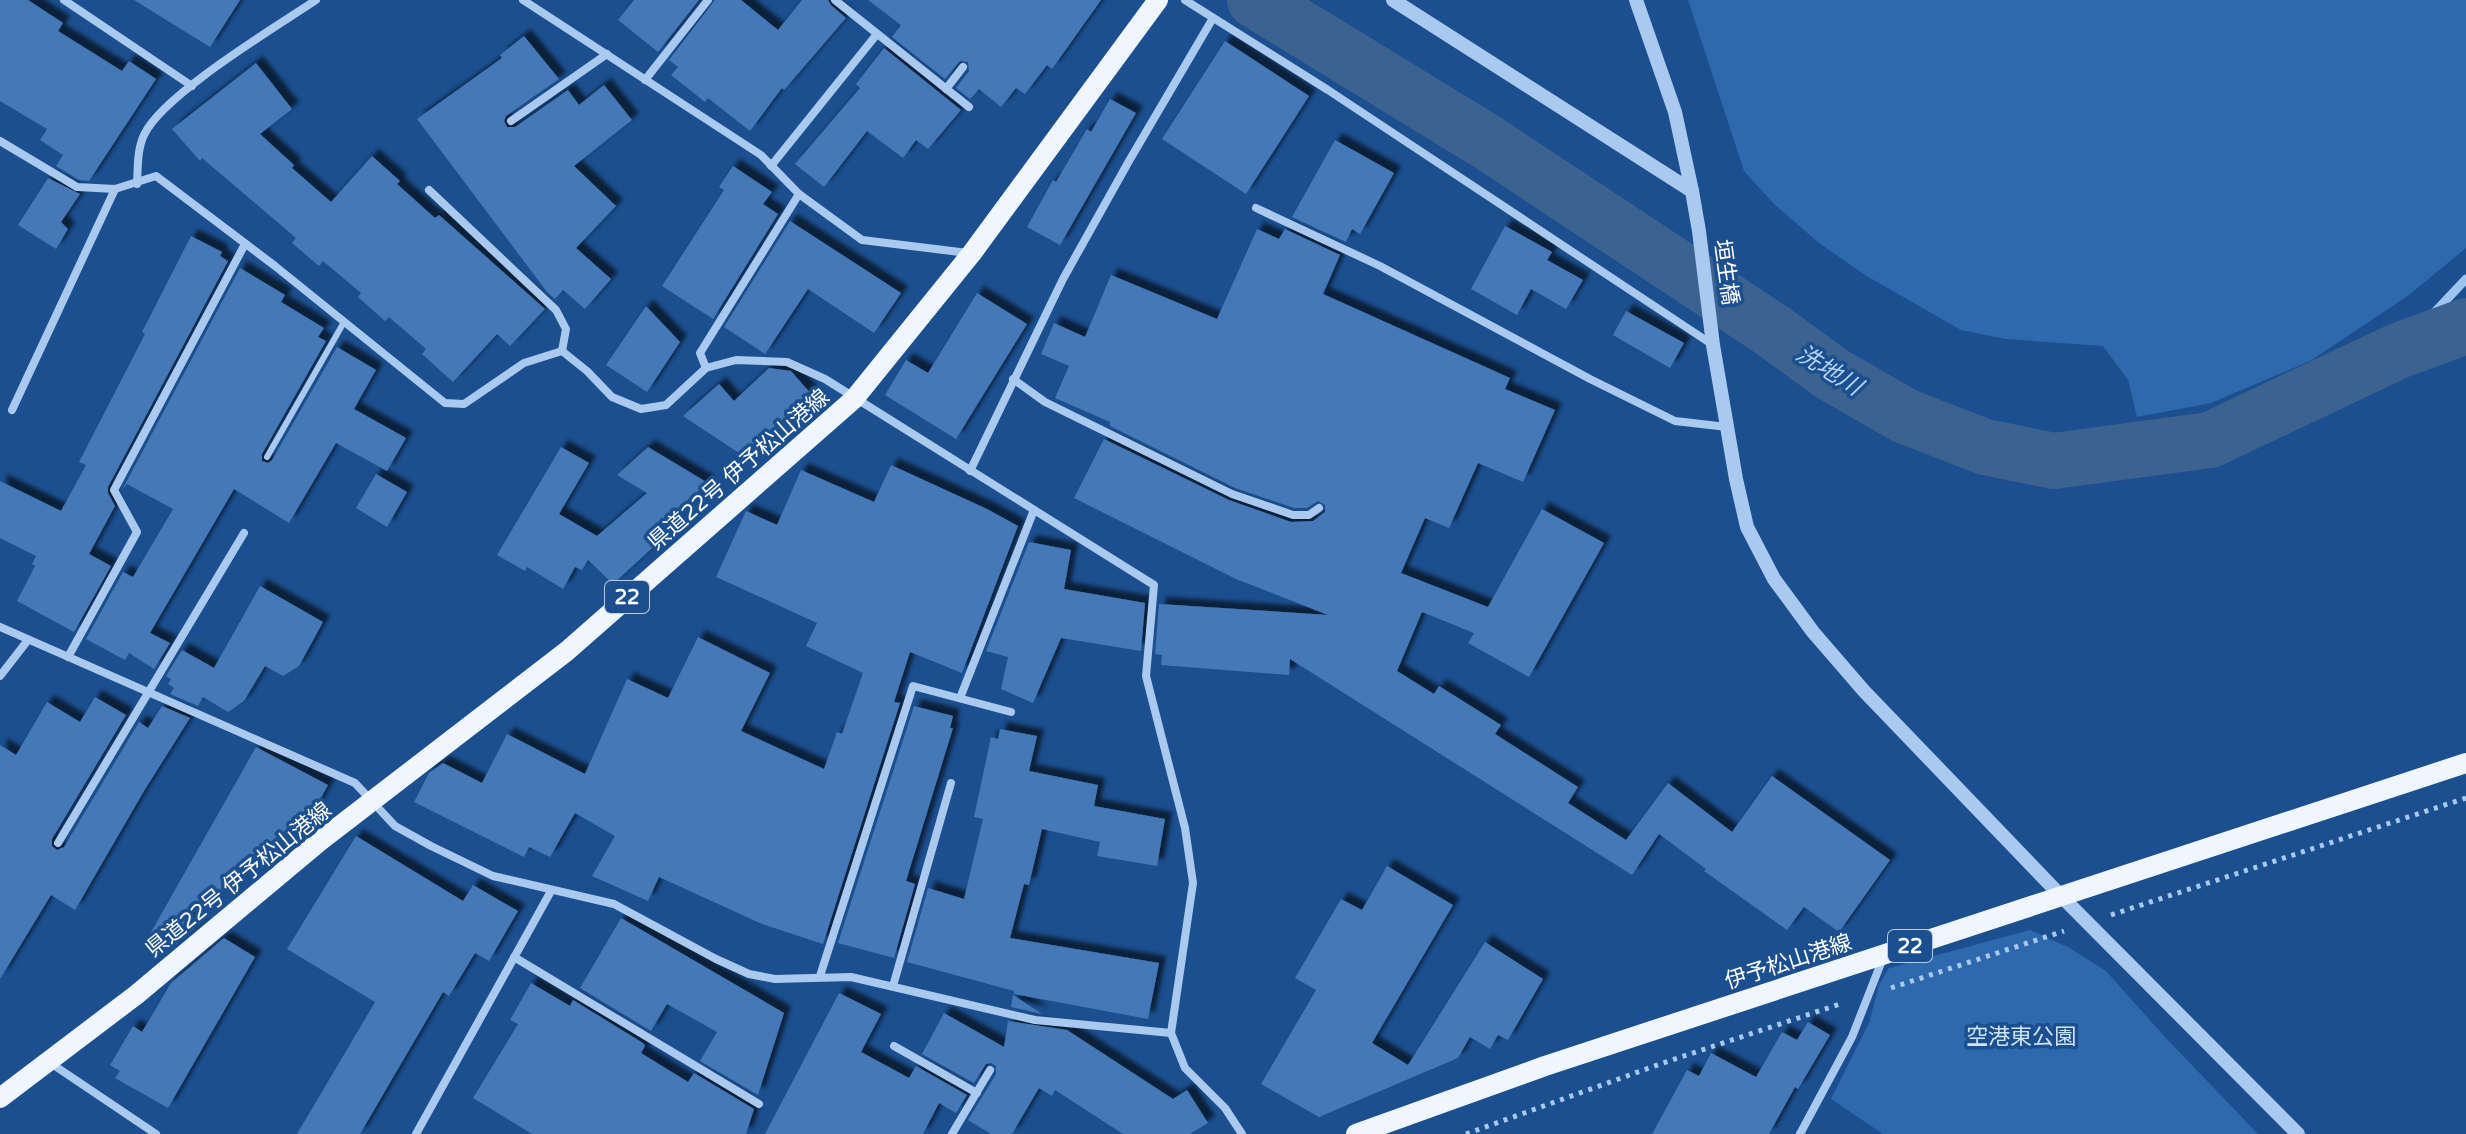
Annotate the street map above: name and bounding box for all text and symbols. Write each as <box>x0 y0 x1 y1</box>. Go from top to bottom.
street label: 垣生橋 <box>1709 238 1743 307</box>
water label: 洗地川 <box>1791 339 1869 403</box>
street label: 県道22号 伊予松山港線 <box>643 384 834 555</box>
road number: 22 <box>605 581 649 613</box>
street label: 県道22号 伊予松山港線 <box>141 797 337 963</box>
street label: 伊予松山港線 <box>1722 929 1855 995</box>
road number: 22 <box>1888 930 1932 962</box>
park label: 空港東公園 <box>1966 1024 2076 1050</box>

